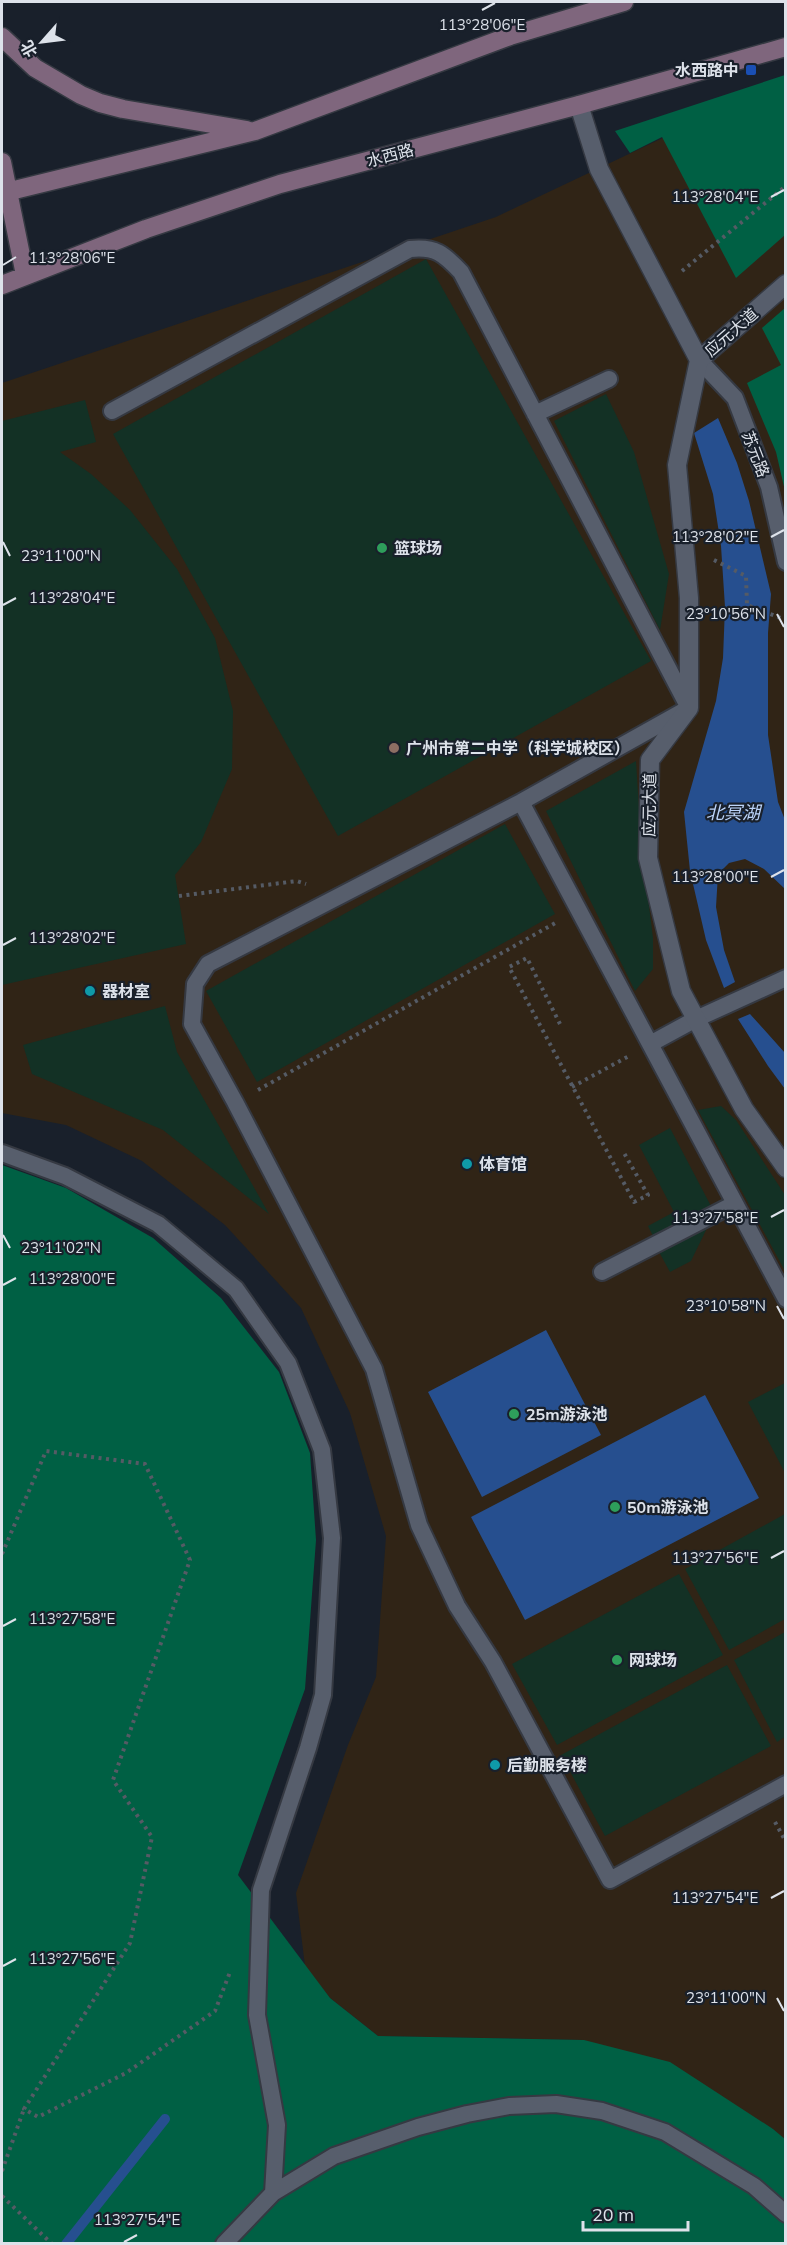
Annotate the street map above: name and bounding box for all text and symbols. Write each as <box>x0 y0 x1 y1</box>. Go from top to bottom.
north arrow <box>12 12 72 72</box>
text: 113°28'06"E <box>439 15 525 34</box>
text: 北 <box>16 37 41 61</box>
place label: 水西路中 <box>675 60 739 80</box>
marker: 水西路中 <box>744 63 758 77</box>
street label: 水西路 <box>364 139 416 171</box>
text: 113°28'04"E <box>672 187 758 206</box>
text: 113°28'06"E <box>29 248 115 267</box>
street label: 应元大道 <box>700 303 762 361</box>
street label: 苏元路 <box>738 428 774 480</box>
text: 113°28'02"E <box>672 527 758 546</box>
place label: 篮球场 <box>394 538 442 558</box>
marker: 篮球场 <box>375 541 389 555</box>
text: 23°11'00"N <box>21 546 101 565</box>
text: 113°28'04"E <box>29 588 115 607</box>
text: 23°10'56"N <box>686 604 766 623</box>
place label: 广州市第二中学（科学城校区） <box>406 738 630 758</box>
marker: 广州市第二中学（科学城校区） <box>387 741 401 755</box>
street label: 应元大道 <box>638 773 660 837</box>
water label: 北冥湖 <box>706 801 763 824</box>
text: 113°28'00"E <box>672 867 758 886</box>
text: 113°28'02"E <box>29 928 115 947</box>
place label: 器材室 <box>102 981 150 1001</box>
marker: 器材室 <box>83 984 97 998</box>
place label: 体育馆 <box>479 1154 527 1174</box>
marker: 体育馆 <box>460 1157 474 1171</box>
text: 113°27'58"E <box>672 1208 758 1227</box>
text: 23°11'02"N <box>21 1238 101 1257</box>
text: 113°28'00"E <box>29 1269 115 1288</box>
text: 23°10'58"N <box>686 1296 766 1315</box>
place label: 25m游泳池 <box>526 1404 608 1424</box>
marker: 25m游泳池 <box>507 1407 521 1421</box>
place label: 50m游泳池 <box>627 1497 709 1517</box>
marker: 50m游泳池 <box>608 1500 622 1514</box>
text: 113°27'56"E <box>672 1548 758 1567</box>
text: 113°27'58"E <box>29 1609 115 1628</box>
place label: 网球场 <box>629 1650 677 1670</box>
marker: 网球场 <box>610 1653 624 1667</box>
place label: 后勤服务楼 <box>507 1755 587 1775</box>
marker: 后勤服务楼 <box>488 1758 502 1772</box>
text: 113°27'54"E <box>672 1888 758 1907</box>
text: 113°27'56"E <box>29 1949 115 1968</box>
text: 23°11'00"N <box>686 1988 766 2007</box>
scale bar <box>583 2194 688 2232</box>
text: 20 m <box>592 2203 634 2226</box>
text: 113°27'54"E <box>94 2210 180 2229</box>

